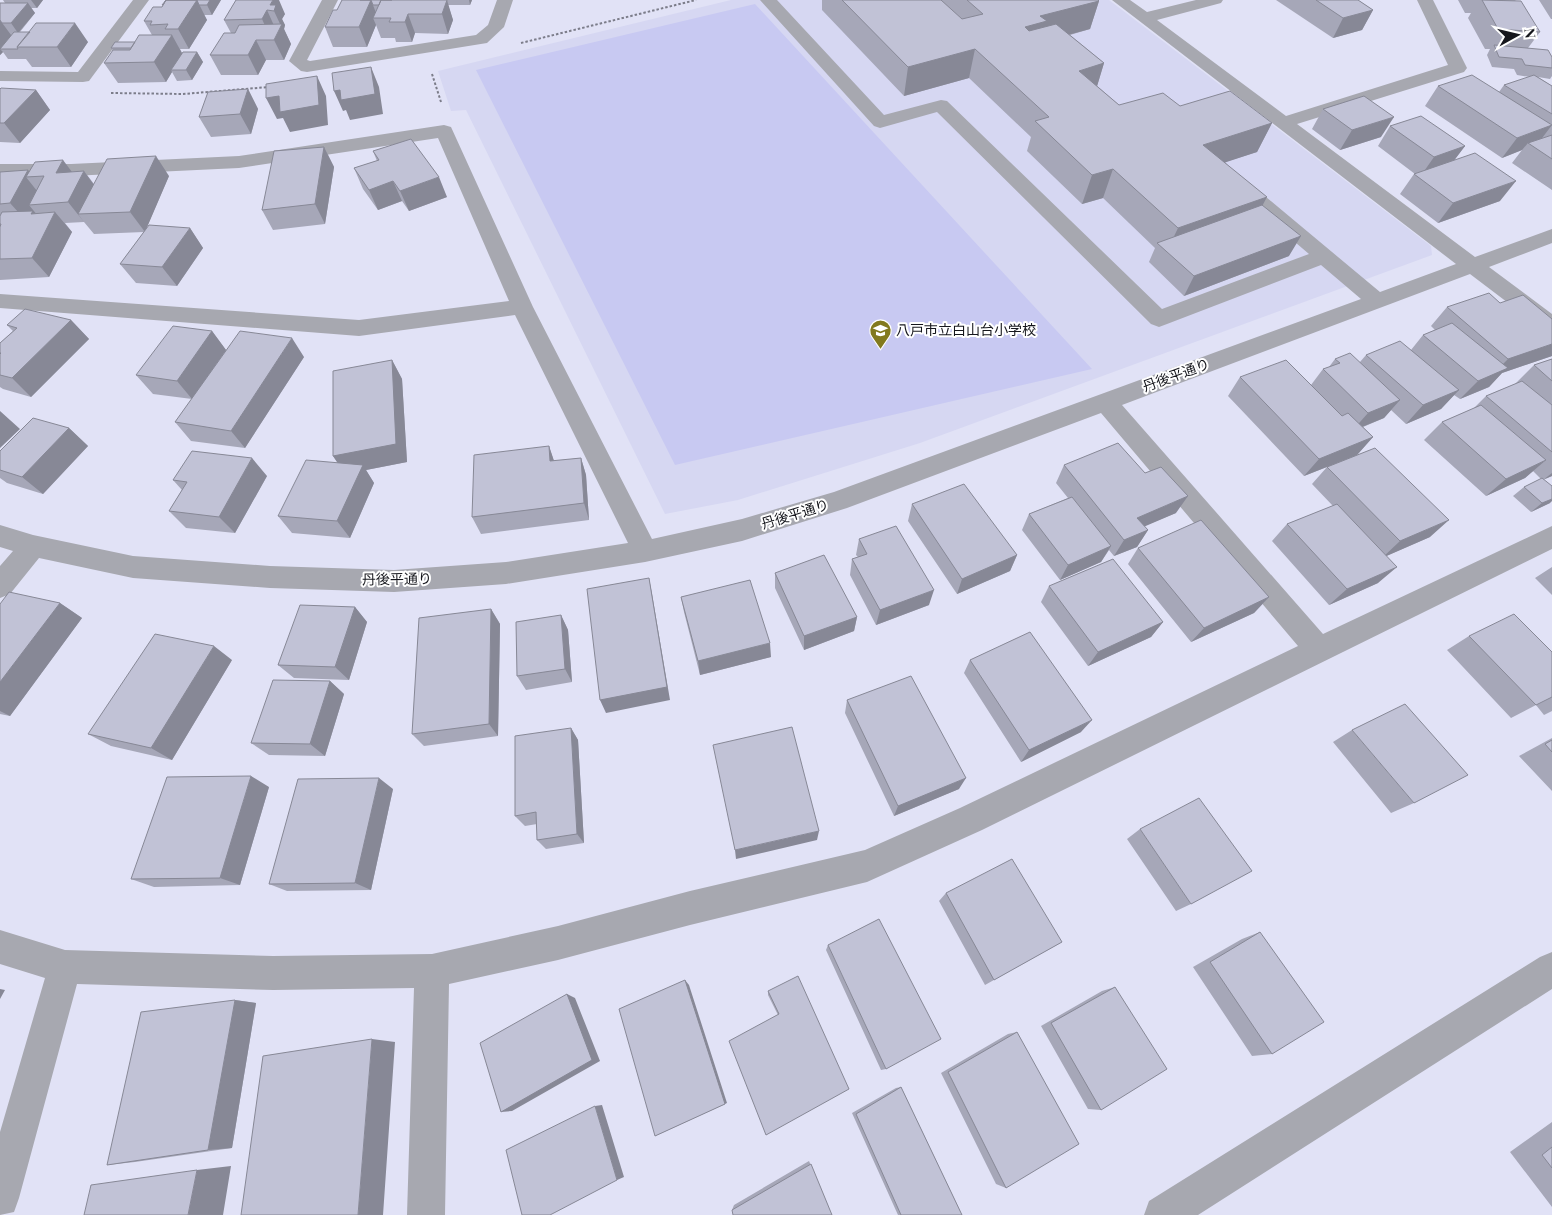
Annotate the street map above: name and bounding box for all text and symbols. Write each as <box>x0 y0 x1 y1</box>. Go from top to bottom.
north arrow <box>1492 10 1542 60</box>
text: N <box>1520 27 1540 39</box>
school or university icon: 八戸市立白山台小学校 <box>868 318 892 349</box>
place label: 八戸市立白山台小学校 <box>896 320 1036 339</box>
street label: 丹後平通り <box>1140 354 1212 395</box>
street label: 丹後平通り <box>759 494 831 533</box>
street label: 丹後平通り <box>362 568 432 589</box>

